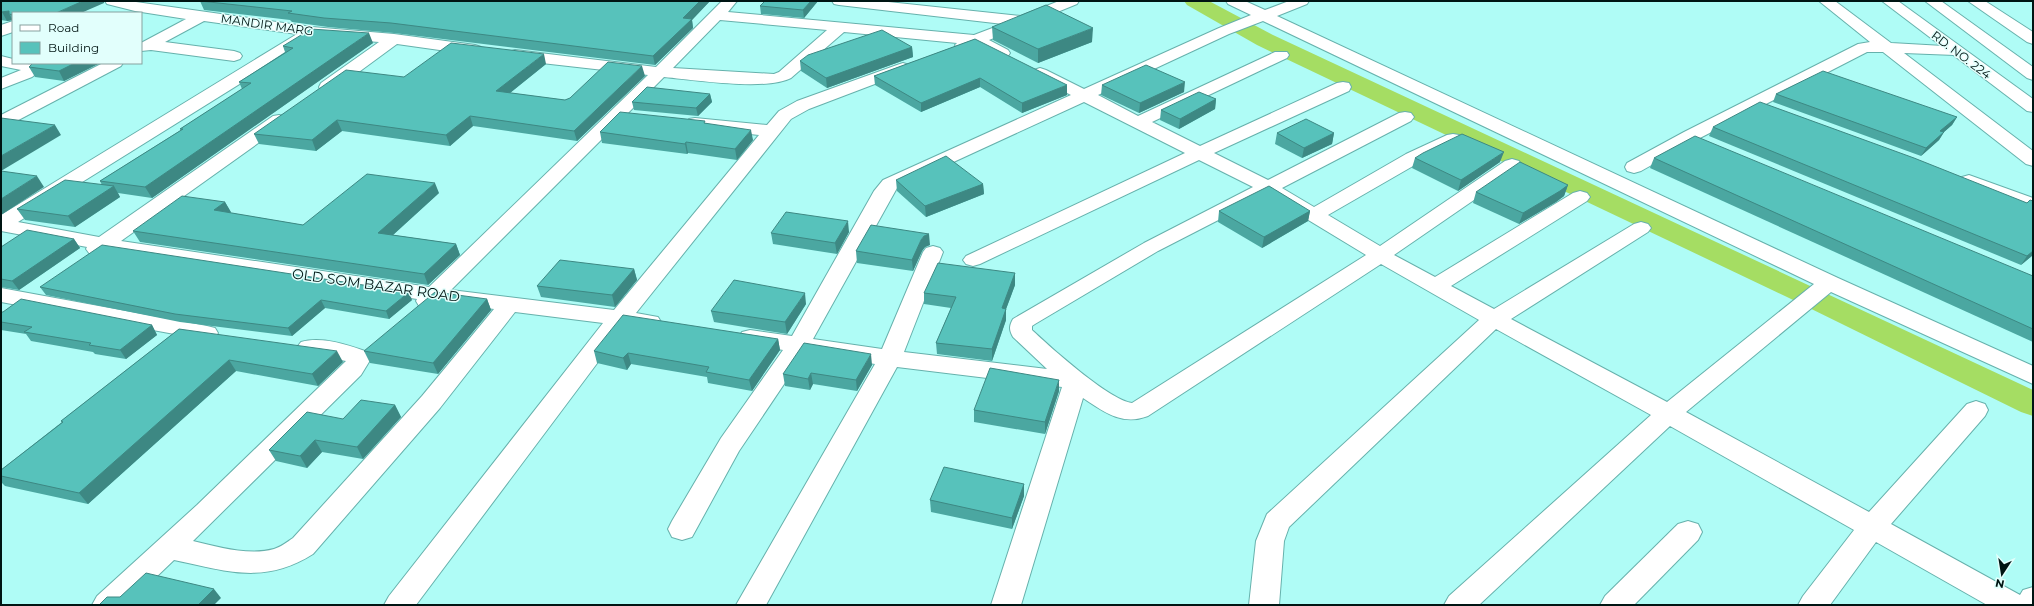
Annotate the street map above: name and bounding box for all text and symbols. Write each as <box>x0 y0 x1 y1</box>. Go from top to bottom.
street label: MANDIR MARG <box>220 11 314 38</box>
legend <box>12 12 142 64</box>
text: Road <box>48 20 79 35</box>
street label: RD. NO. 224 <box>1929 27 1994 82</box>
text: Building <box>48 40 99 55</box>
street label: OLD SOM BAZAR ROAD <box>291 264 461 306</box>
north arrow <box>1982 554 2022 594</box>
text: N <box>1994 576 2006 592</box>

